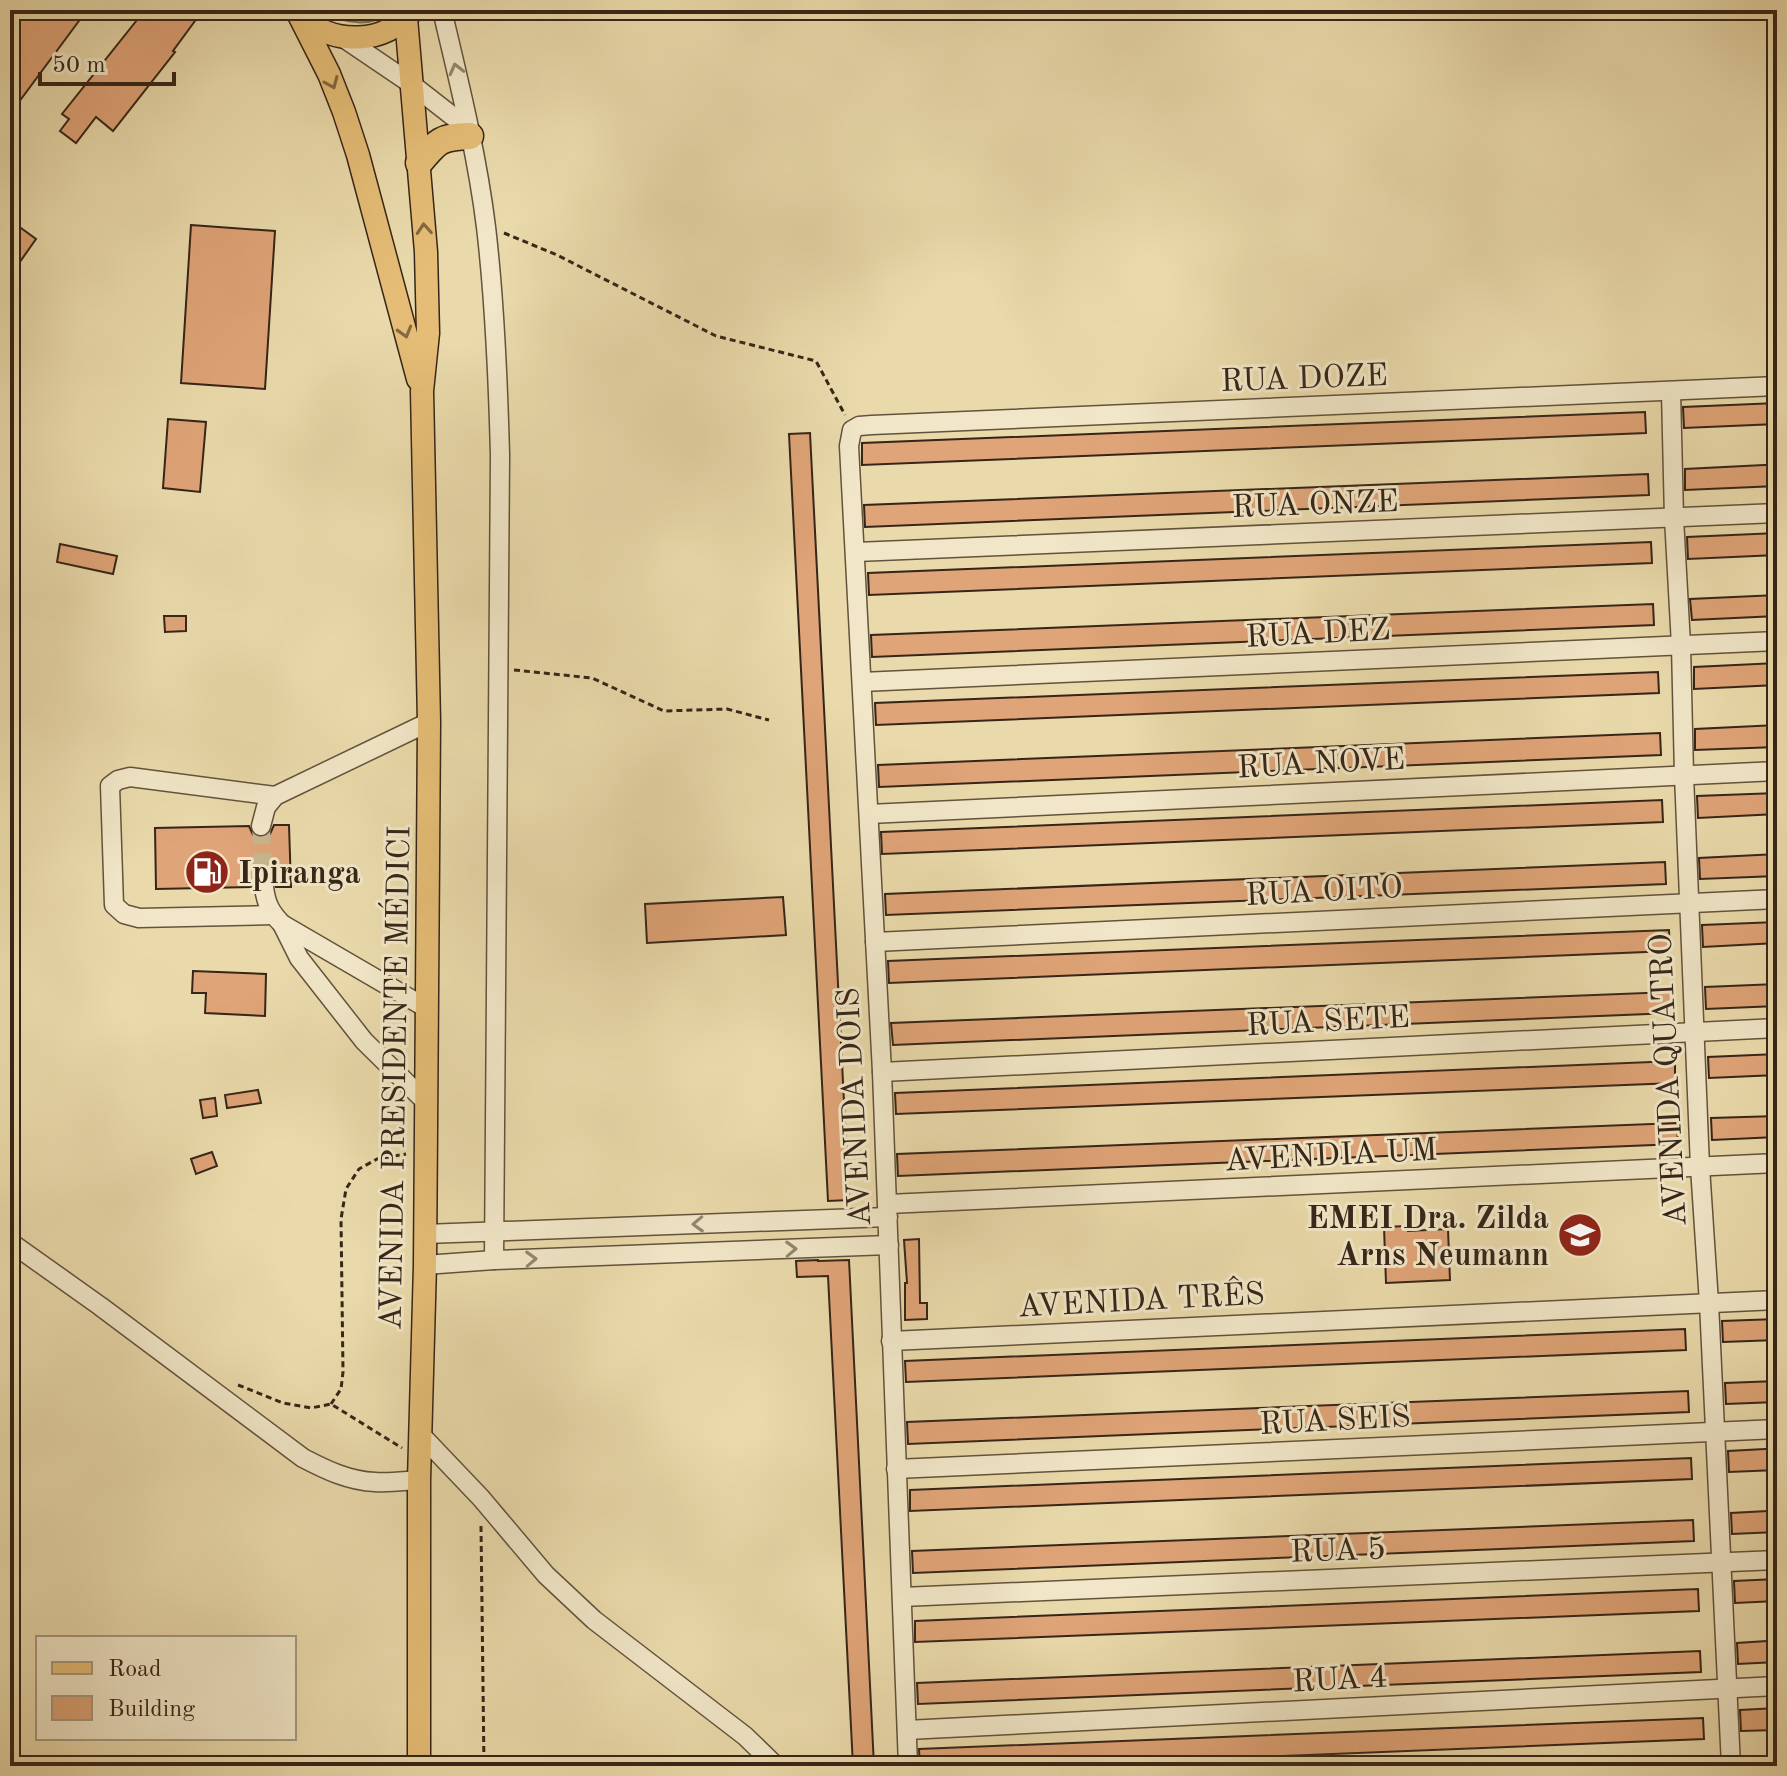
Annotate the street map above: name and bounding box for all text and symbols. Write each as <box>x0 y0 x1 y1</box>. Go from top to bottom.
scale bar <box>40 36 174 86</box>
text: 50 m <box>52 54 106 78</box>
one-way arrow <box>448 63 465 77</box>
one-way arrow <box>323 75 339 89</box>
one-way arrow <box>416 222 433 235</box>
one-way arrow <box>396 325 412 339</box>
street label: RUA DOZE <box>1220 361 1388 399</box>
street label: RUA ONZE <box>1231 487 1399 525</box>
street label: RUA DEZ <box>1245 615 1391 655</box>
street label: RUA NOVE <box>1236 745 1406 785</box>
street label: AVENIDA PRESIDENTE MÉDICI <box>371 825 417 1331</box>
fuel station icon: Ipiranga <box>183 848 231 896</box>
place label: Ipiranga <box>238 859 361 891</box>
street label: RUA OITO <box>1245 873 1404 913</box>
street label: AVENIDA QUATRO <box>1646 932 1694 1227</box>
street label: AVENIDA DOIS <box>834 986 878 1227</box>
street label: RUA SETE <box>1245 1003 1411 1043</box>
street label: AVENDIA UM <box>1224 1135 1439 1179</box>
place label: EMEI Dra. Zilda Arns Neumann <box>1306 1204 1549 1273</box>
school or university icon: EMEI Dra. Zilda Arns Neumann <box>1556 1211 1604 1259</box>
one-way arrow <box>691 1215 704 1232</box>
one-way arrow <box>785 1241 798 1258</box>
one-way arrow <box>525 1250 538 1267</box>
street label: AVENIDA TRÊS <box>1017 1274 1265 1324</box>
street label: RUA SEIS <box>1259 1402 1412 1442</box>
street label: RUA 5 <box>1290 1534 1386 1570</box>
legend <box>36 1636 296 1740</box>
text: Road <box>108 1658 161 1682</box>
street label: RUA 4 <box>1292 1663 1389 1699</box>
text: Building <box>108 1698 195 1722</box>

